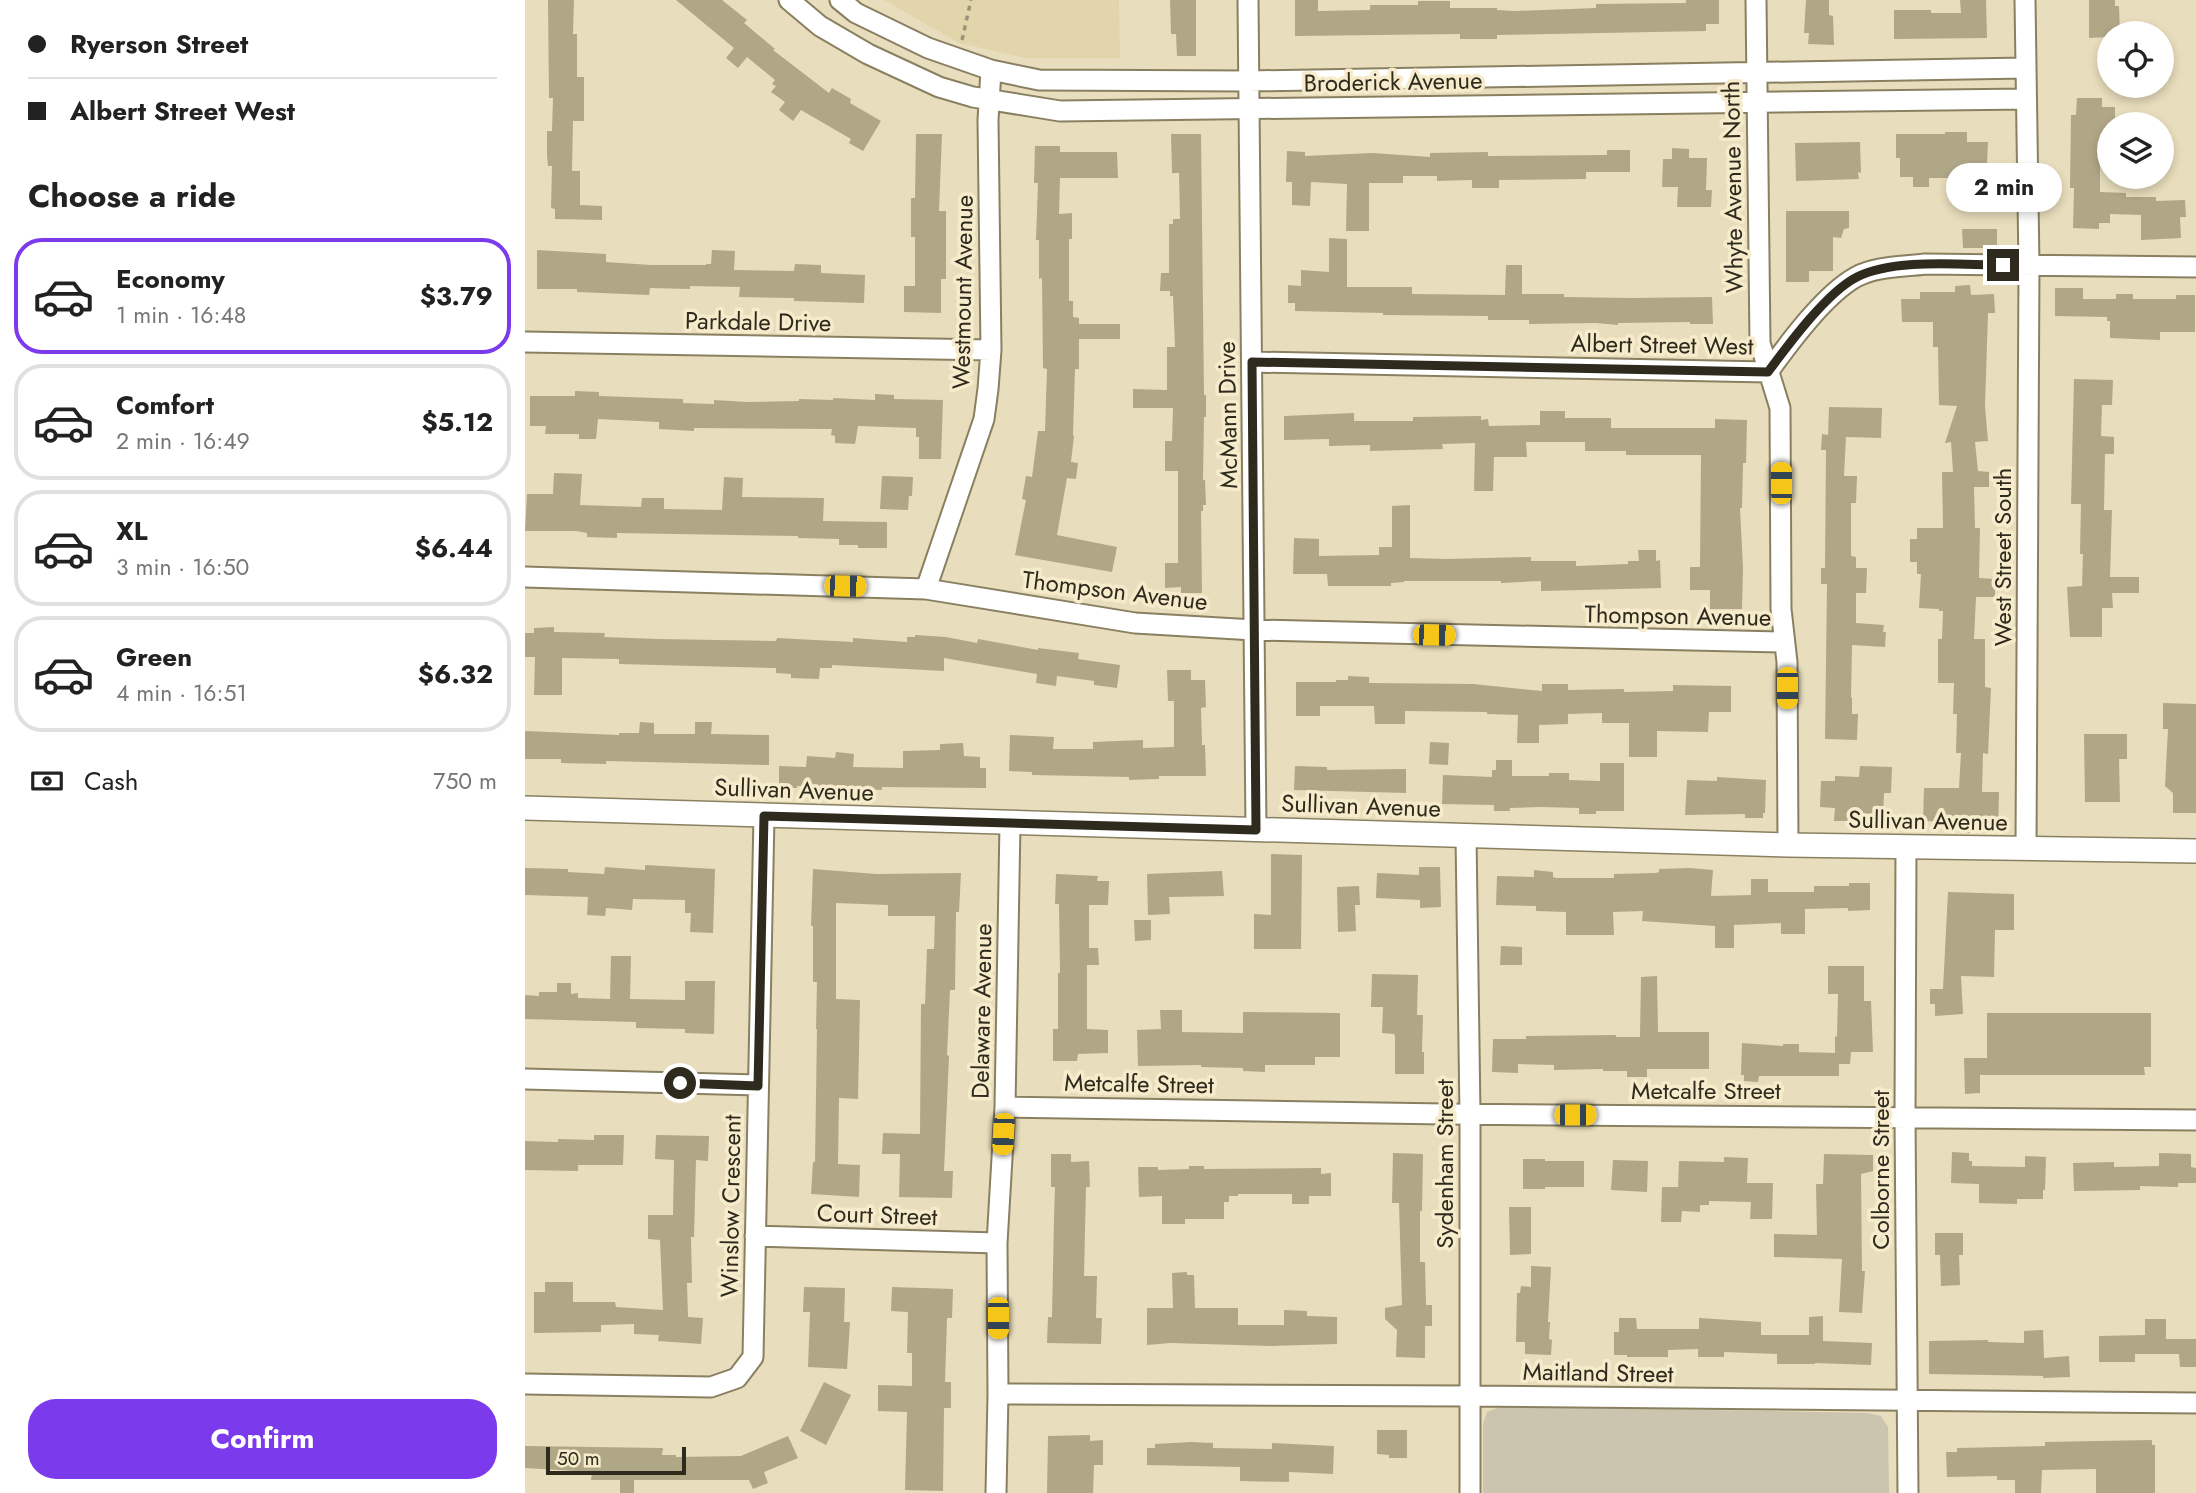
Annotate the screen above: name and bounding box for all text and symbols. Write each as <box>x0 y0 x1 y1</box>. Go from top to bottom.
map controls <box>2097 21 2174 189</box>
button: locate <box>2097 21 2174 98</box>
text: Ryerson Street <box>70 25 248 63</box>
street label: Broderick Avenue <box>1303 62 1483 101</box>
street label: Whyte Avenue North <box>1713 81 1752 293</box>
text: Albert Street West <box>70 92 295 130</box>
button: layers <box>2097 112 2174 189</box>
callout: 2 min <box>1945 163 2061 212</box>
text: 2 min <box>1974 170 2034 204</box>
text: Choose a ride <box>28 173 236 219</box>
street label: Westmount Avenue <box>943 195 982 389</box>
route end <box>1987 249 2019 281</box>
text: Economy <box>116 260 225 298</box>
icon: car <box>32 265 95 328</box>
text: $3.79 <box>420 277 493 315</box>
text: 1 min · 16:48 <box>116 298 246 332</box>
street label: Parkdale Drive <box>684 303 832 340</box>
street label: Albert Street West <box>1570 325 1754 364</box>
street label: McMann Drive <box>1209 341 1246 489</box>
text: Comfort <box>116 386 214 424</box>
icon: car <box>32 391 95 454</box>
text: $5.12 <box>421 403 493 441</box>
text: 2 min · 16:49 <box>116 424 250 458</box>
car <box>1771 462 1792 504</box>
street label: West Street South <box>1985 468 2020 646</box>
text: XL <box>116 512 148 550</box>
icon: car <box>32 517 95 580</box>
text: $6.44 <box>415 529 493 567</box>
text: 3 min · 16:50 <box>116 550 249 584</box>
street label: Thompson Avenue <box>1020 562 1210 619</box>
car <box>824 575 867 597</box>
street label: Thompson Avenue <box>1584 596 1772 635</box>
car <box>1413 624 1456 646</box>
text: Green <box>116 638 192 676</box>
icon: car <box>32 643 95 706</box>
text: $6.32 <box>418 655 493 693</box>
car <box>1777 667 1798 709</box>
text: 4 min · 16:51 <box>116 676 247 710</box>
icon: cash <box>28 762 66 800</box>
text: Cash <box>84 762 138 800</box>
text: 750 m <box>433 764 497 798</box>
street label: Sullivan Avenue <box>714 769 874 810</box>
street label: Sullivan Avenue <box>1281 785 1441 826</box>
street label: Sullivan Avenue <box>1848 802 2008 839</box>
street label: Delaware Avenue <box>962 923 1001 1099</box>
street label: Metcalfe Street <box>1064 1065 1214 1102</box>
route start <box>664 1067 696 1099</box>
street label: Metcalfe Street <box>1631 1073 1781 1108</box>
street label: Sydenham Street <box>1427 1079 1462 1249</box>
street label: Colborne Street <box>1863 1090 1898 1250</box>
car <box>1555 1105 1597 1126</box>
car <box>992 1112 1015 1156</box>
street label: Winslow Crescent <box>711 1114 750 1298</box>
street label: Court Street <box>816 1195 938 1234</box>
car <box>988 1297 1009 1339</box>
street label: Maitland Street <box>1522 1354 1674 1391</box>
button: Confirm <box>28 1399 497 1479</box>
scale bar <box>546 1444 686 1476</box>
text: 50 m <box>557 1445 600 1472</box>

